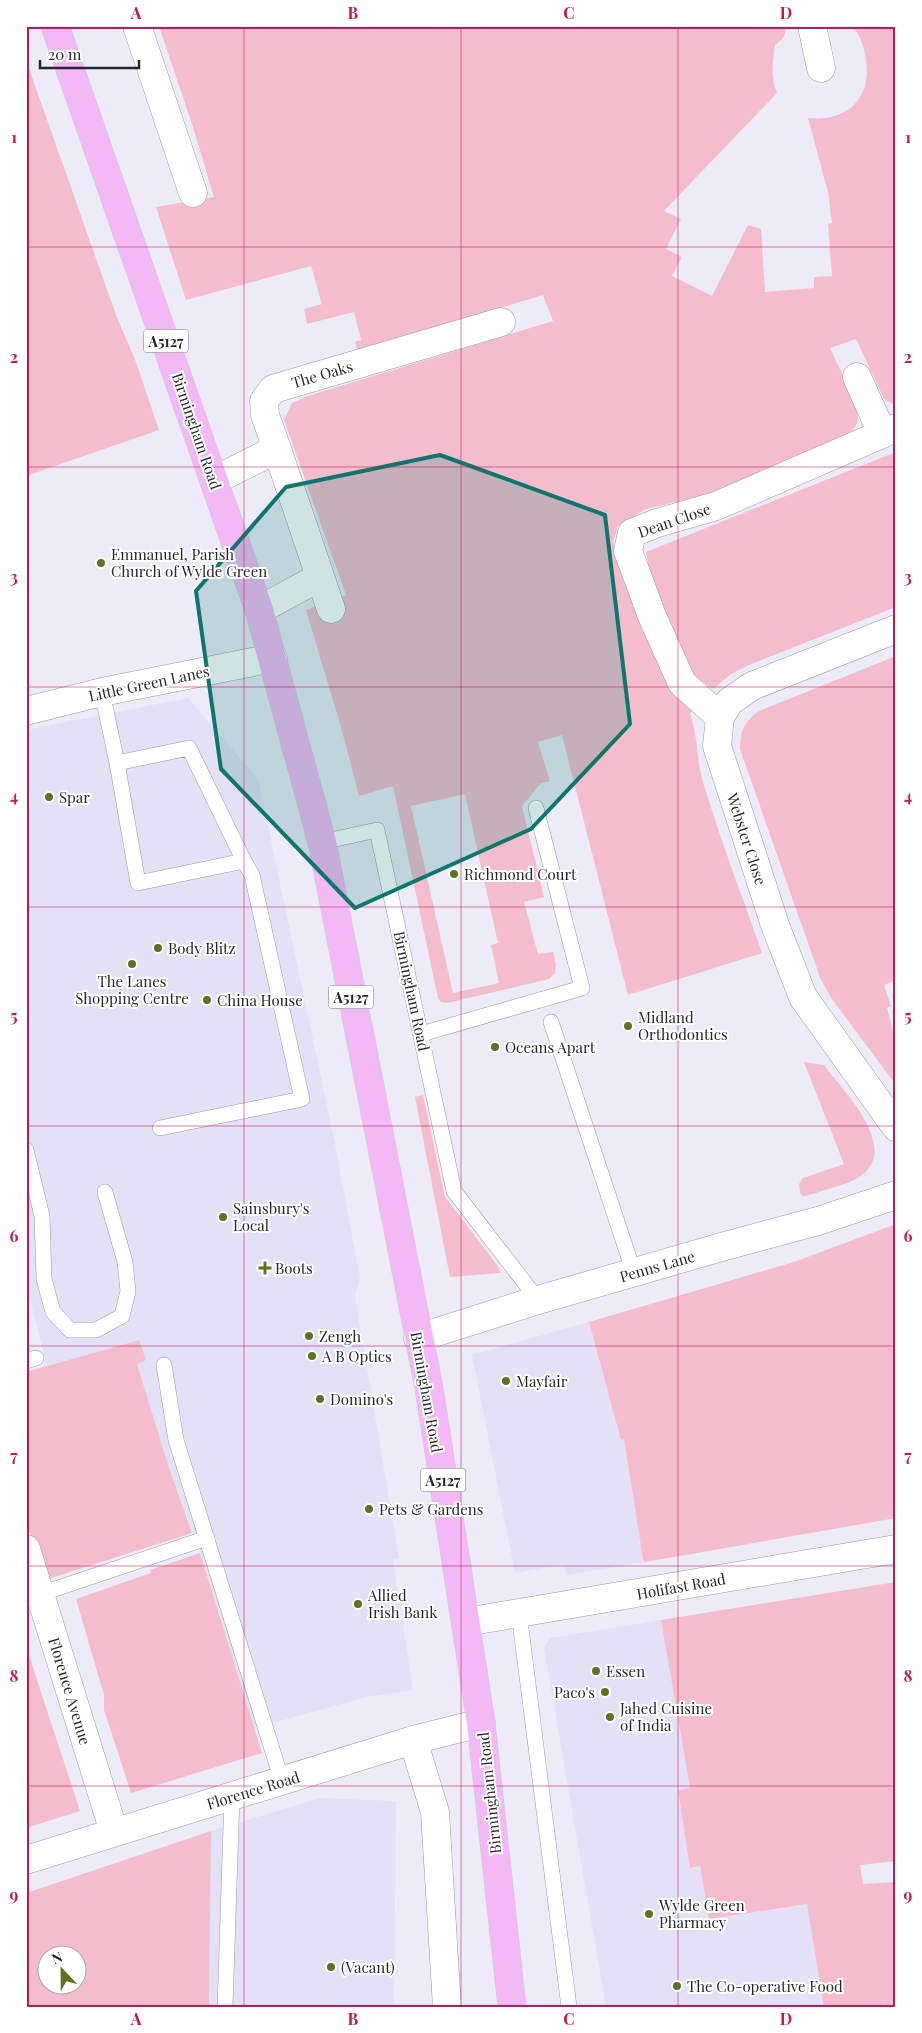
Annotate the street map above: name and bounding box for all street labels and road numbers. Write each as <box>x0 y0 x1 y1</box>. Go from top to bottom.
road number: A5127 <box>144 330 188 352</box>
street label: The Oaks <box>289 356 355 392</box>
street label: Birmingham Road <box>168 370 226 492</box>
street label: Dean Close <box>635 498 713 542</box>
street label: Little Green Lanes <box>87 660 211 706</box>
street label: Webster Close <box>722 790 771 887</box>
street label: Birmingham Road <box>390 929 435 1053</box>
road number: A5127 <box>328 986 374 1009</box>
street label: Penns Lane <box>617 1246 697 1286</box>
street label: Birmingham Road <box>407 1330 448 1454</box>
road number: A5127 <box>420 1468 466 1492</box>
street label: Holifast Road <box>635 1568 727 1604</box>
street label: Florence Avenue <box>44 1635 96 1747</box>
street label: Birmingham Road <box>473 1731 505 1855</box>
street label: Florence Road <box>204 1766 302 1814</box>

